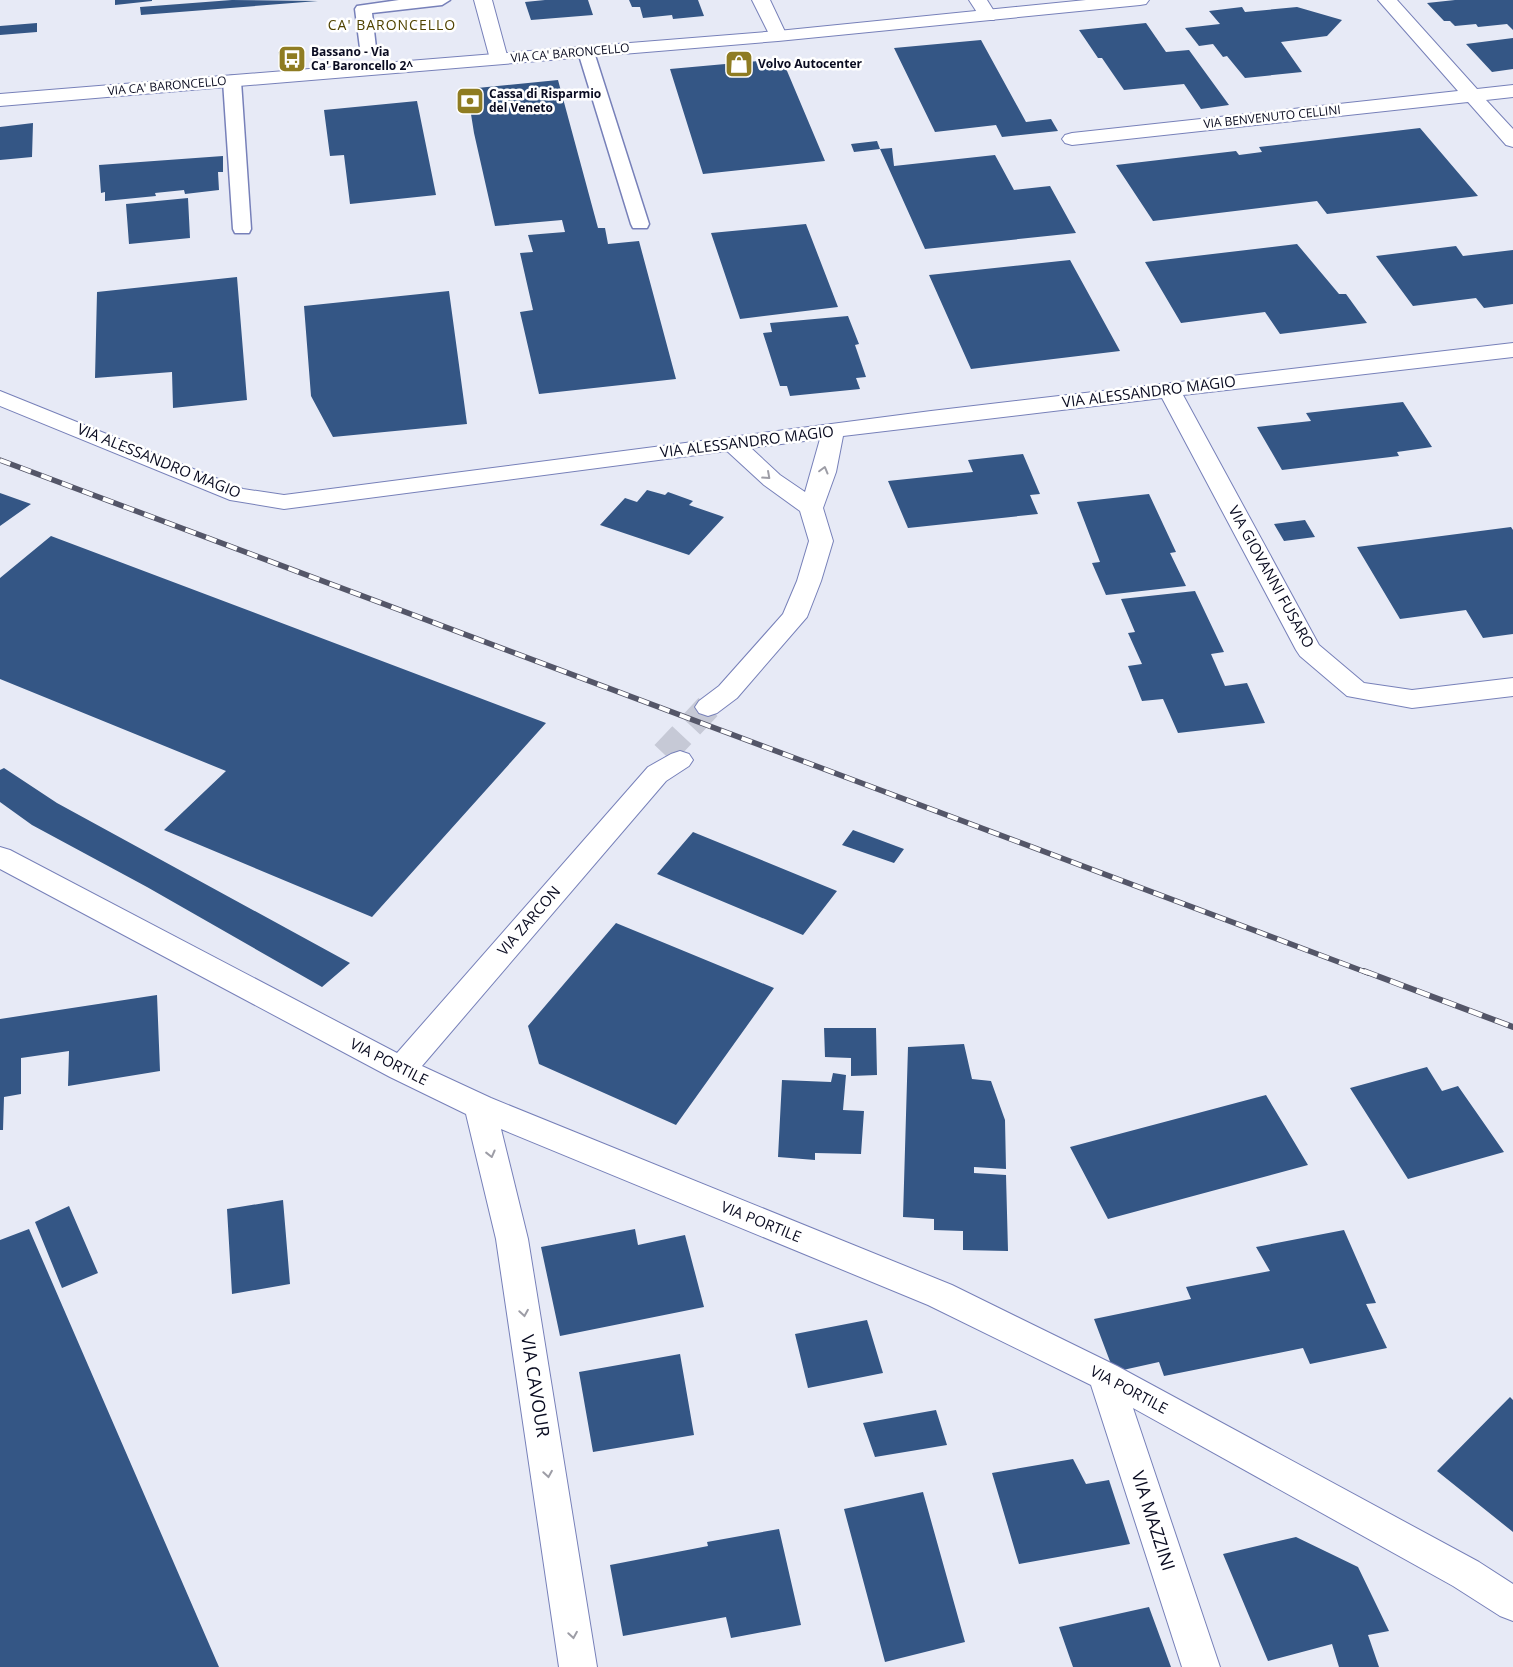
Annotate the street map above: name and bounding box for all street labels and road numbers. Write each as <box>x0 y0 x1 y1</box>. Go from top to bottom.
street label: VIA CA' BARONCELLO <box>510 39 630 66</box>
street label: VIA CA' BARONCELLO <box>107 72 227 99</box>
street label: VIA BENVENUTO CELLINI <box>1203 101 1341 132</box>
street label: VIA ALESSANDRO MAGIO <box>1061 370 1237 412</box>
street label: VIA ALESSANDRO MAGIO <box>75 418 244 502</box>
street label: VIA ALESSANDRO MAGIO <box>659 420 835 462</box>
street label: VIA GIOVANNI FUSARO <box>1224 502 1319 651</box>
street label: VIA ZARCON <box>492 881 564 959</box>
street label: VIA PORTILE <box>347 1033 432 1089</box>
street label: VIA PORTILE <box>718 1196 805 1246</box>
street label: VIA CAVOUR <box>516 1333 556 1439</box>
street label: VIA PORTILE <box>1087 1360 1172 1418</box>
street label: VIA MAZZINI <box>1127 1468 1181 1574</box>

